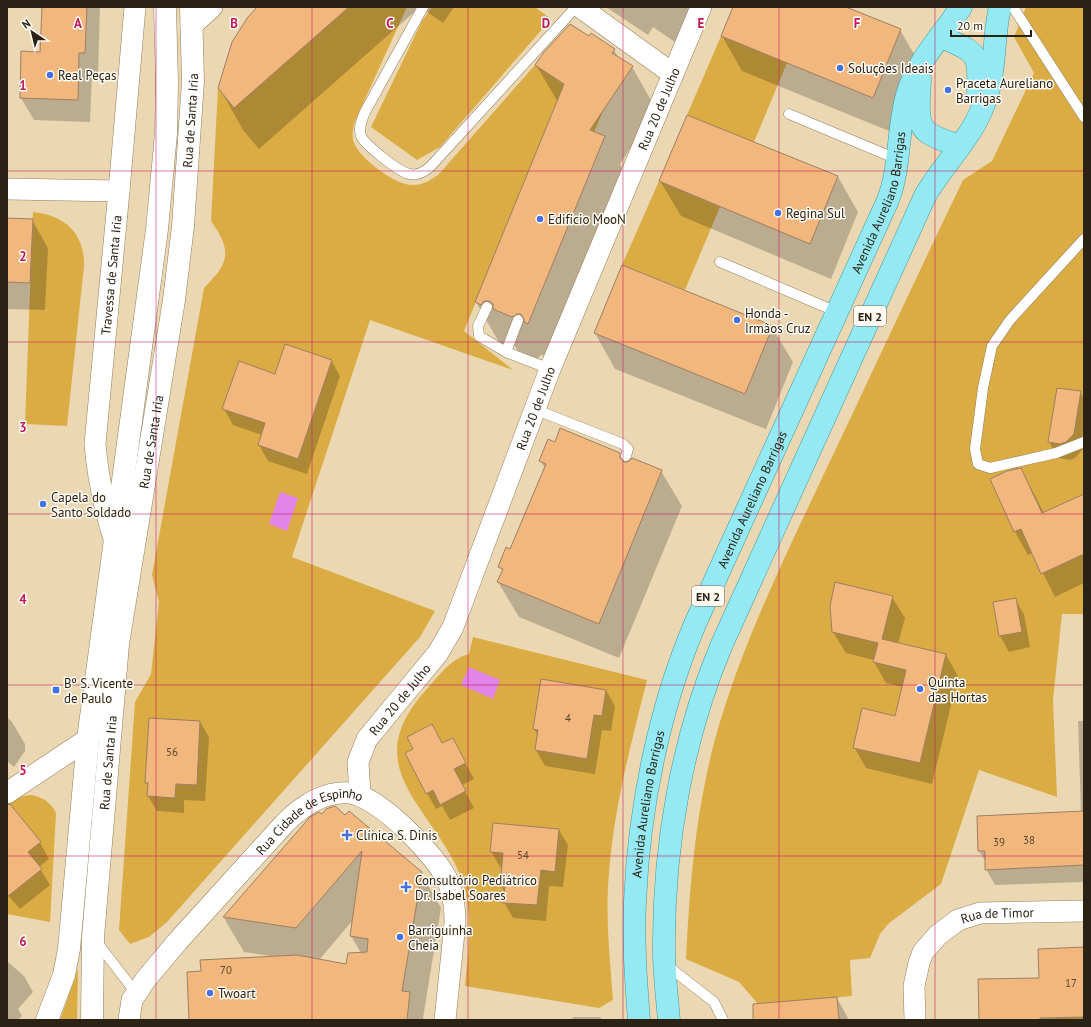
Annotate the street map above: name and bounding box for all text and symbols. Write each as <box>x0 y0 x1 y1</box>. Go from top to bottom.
north arrow <box>12 12 52 52</box>
scale bar <box>951 12 1031 38</box>
text: A <box>74 15 82 32</box>
text: B <box>230 15 238 32</box>
text: C <box>386 15 394 32</box>
text: D <box>542 15 550 32</box>
text: E <box>698 15 705 32</box>
text: F <box>854 15 861 32</box>
text: N <box>19 16 33 32</box>
text: 20 m <box>957 18 983 33</box>
place label: Soluções Ideais <box>848 60 934 77</box>
marker: Soluções Ideais <box>835 63 845 73</box>
street label: Rua 20 de Julho <box>634 65 683 153</box>
place label: Real Peças <box>58 67 116 84</box>
marker: Real Peças <box>45 70 55 80</box>
street label: Rua de Santa Iria <box>179 73 202 168</box>
place label: Praceta Aureliano Barrigas <box>956 75 1053 107</box>
text: 1 <box>19 77 27 94</box>
marker: Praceta Aureliano Barrigas <box>943 85 953 95</box>
street label: Avenida Aureliano Barrigas <box>847 131 909 276</box>
place label: Regina Sul <box>786 205 845 222</box>
marker: Regina Sul <box>773 208 783 218</box>
place label: Edifício MooN <box>548 211 626 228</box>
street label: Travessa de Santa Iria <box>97 214 125 336</box>
marker: Edifício MooN <box>535 214 545 224</box>
text: 2 <box>19 248 27 265</box>
place label: Honda - Irmãos Cruz <box>745 305 811 337</box>
road number: EN 2 <box>854 306 886 326</box>
marker: Honda - Irmãos Cruz <box>732 315 742 325</box>
street label: Rua 20 de Julho <box>512 364 559 452</box>
street label: Rua de Santa Iria <box>135 394 167 490</box>
text: 3 <box>19 419 27 436</box>
street label: Avenida Aureliano Barrigas <box>713 428 790 571</box>
place label: Capela do Santo Soldado <box>51 489 131 521</box>
marker: Capela do Santo Soldado <box>38 499 48 509</box>
road number: EN 2 <box>692 586 724 606</box>
text: 4 <box>19 591 27 608</box>
street label: Rua 20 de Julho <box>365 660 434 739</box>
place label: Quinta das Hortas <box>928 674 987 706</box>
place label: Bº S. Vicente de Paulo <box>64 675 133 707</box>
marker: Quinta das Hortas <box>915 684 925 694</box>
marker: Bº S. Vicente de Paulo <box>51 685 61 695</box>
house number: 4 <box>565 711 571 725</box>
street label: Rua de Santa Iria <box>95 715 120 811</box>
street label: Avenida Aureliano Barrigas <box>628 729 668 879</box>
house number: 56 <box>166 745 178 759</box>
text: 5 <box>19 762 27 779</box>
street label: Rua Cidade de Espinho <box>252 784 366 858</box>
place label: Clínica S. Dinis <box>356 827 437 844</box>
marker: Clínica S. Dinis <box>341 829 353 841</box>
house number: 38 <box>1023 833 1035 847</box>
house number: 39 <box>993 835 1005 849</box>
house number: 54 <box>517 848 529 862</box>
place label: Consultório Pediátrico Dr. Isabel Soares <box>415 872 537 904</box>
marker: Consultório Pediátrico Dr. Isabel Soares <box>400 881 412 893</box>
street label: Rua de Timor <box>958 903 1035 927</box>
place label: Barriguinha Cheia <box>408 922 473 954</box>
marker: Barriguinha Cheia <box>395 932 405 942</box>
text: 6 <box>19 933 27 950</box>
house number: 70 <box>220 963 232 977</box>
house number: 17 <box>1065 976 1077 990</box>
place label: Twoart <box>218 985 256 1002</box>
marker: Twoart <box>205 988 215 998</box>

